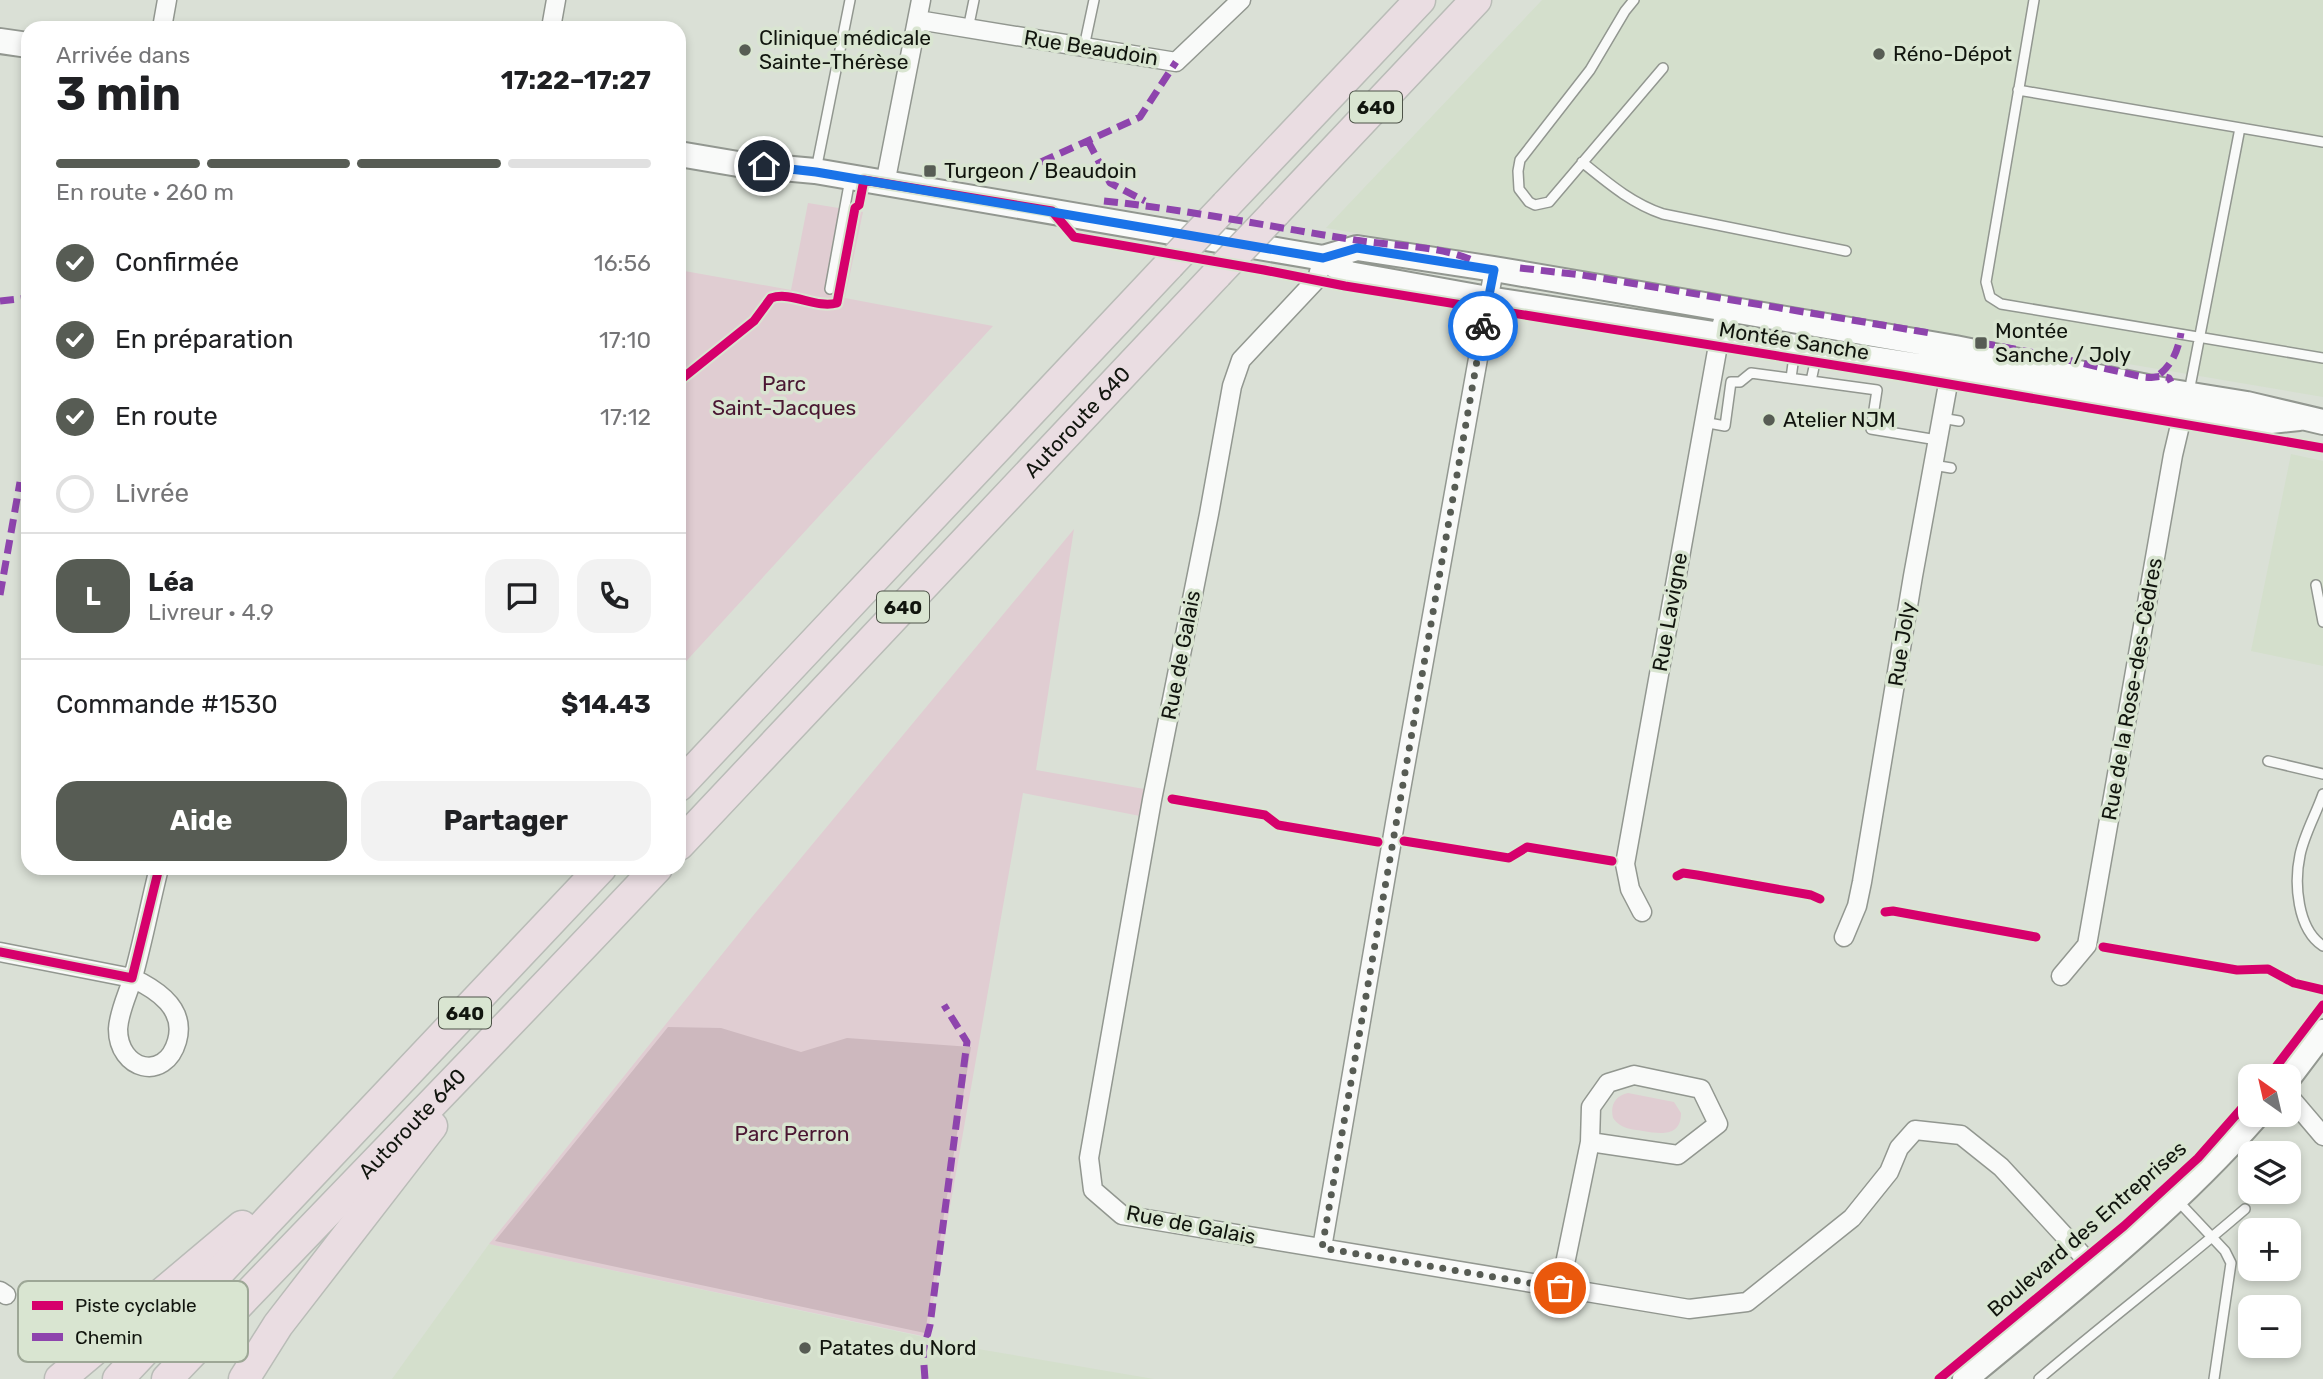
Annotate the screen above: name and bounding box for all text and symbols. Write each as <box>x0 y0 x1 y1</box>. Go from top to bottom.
place label: Clinique médicale Sainte-Thérèse <box>759 25 931 74</box>
street label: Rue Beaudoin <box>1022 25 1160 70</box>
text: Arrivée dans <box>56 41 190 69</box>
place label: Réno-Dépot <box>1893 41 2012 66</box>
marker: Clinique médicale Sainte-Thérèse <box>737 42 753 58</box>
marker: Réno-Dépot <box>1871 46 1887 62</box>
text: 17:22–17:27 <box>501 65 651 96</box>
text: 3 min <box>56 67 181 122</box>
road number: 640 <box>1350 92 1402 122</box>
pin <box>734 136 794 196</box>
icon: home <box>745 147 783 185</box>
place label: Turgeon / Beaudoin <box>944 158 1137 183</box>
marker: Turgeon / Beaudoin <box>922 163 938 179</box>
text: En route · 260 m <box>56 178 234 206</box>
icon: check <box>56 244 94 282</box>
text: Confirmée <box>115 247 239 278</box>
text: 16:56 <box>594 249 651 277</box>
courier <box>1448 291 1518 361</box>
icon: bike <box>1464 307 1502 345</box>
street label: Montée Sanche <box>1717 316 1871 365</box>
place label: Montée Sanche / Joly <box>1995 318 2131 367</box>
icon: check <box>56 321 94 359</box>
text: En préparation <box>115 324 293 355</box>
text: 17:10 <box>599 326 651 354</box>
marker: Montée Sanche / Joly <box>1973 335 1989 351</box>
street label: Autoroute 640 <box>1019 361 1135 483</box>
park label: Parc Saint-Jacques <box>712 371 856 420</box>
icon: check <box>56 398 94 436</box>
text: En route <box>115 401 218 432</box>
text: 17:12 <box>600 403 651 431</box>
place label: Atelier NJM <box>1783 407 1896 432</box>
marker: Atelier NJM <box>1761 412 1777 428</box>
text: Livrée <box>115 478 189 509</box>
street label: Rue Lavigne <box>1647 551 1692 673</box>
street label: Rue de la Rose-des-Cèdres <box>2096 556 2167 822</box>
button: chat <box>485 559 559 633</box>
button: phone <box>577 559 651 633</box>
text: Léa <box>148 567 194 598</box>
text: L <box>85 581 101 612</box>
street label: Rue de Galais <box>1156 588 1205 722</box>
road number: 640 <box>877 592 929 622</box>
text: Livreur · 4.9 <box>148 598 274 626</box>
street label: Rue Joly <box>1882 599 1921 688</box>
text: Commande #1530 <box>56 689 278 720</box>
text: $14.43 <box>561 689 651 720</box>
button: Aide <box>56 781 347 861</box>
button: Partager <box>361 781 651 861</box>
road number: 640 <box>439 998 491 1028</box>
street label: Autoroute 640 <box>353 1063 471 1184</box>
north arrow <box>2238 1064 2301 1127</box>
map controls <box>2238 1064 2301 1358</box>
park label: Parc Perron <box>734 1121 850 1146</box>
street label: Boulevard des Entreprises <box>1982 1135 2191 1322</box>
button: layers <box>2238 1141 2301 1204</box>
street label: Rue de Galais <box>1124 1200 1258 1249</box>
button: + <box>2238 1218 2301 1281</box>
pin <box>1530 1258 1590 1318</box>
icon: bag <box>1541 1269 1579 1307</box>
legend <box>18 1281 248 1362</box>
text: Piste cyclable <box>75 1294 197 1317</box>
button: − <box>2238 1295 2301 1358</box>
text: Chemin <box>75 1326 143 1349</box>
place label: Patates du Nord <box>819 1335 976 1360</box>
marker: Patates du Nord <box>797 1340 813 1356</box>

